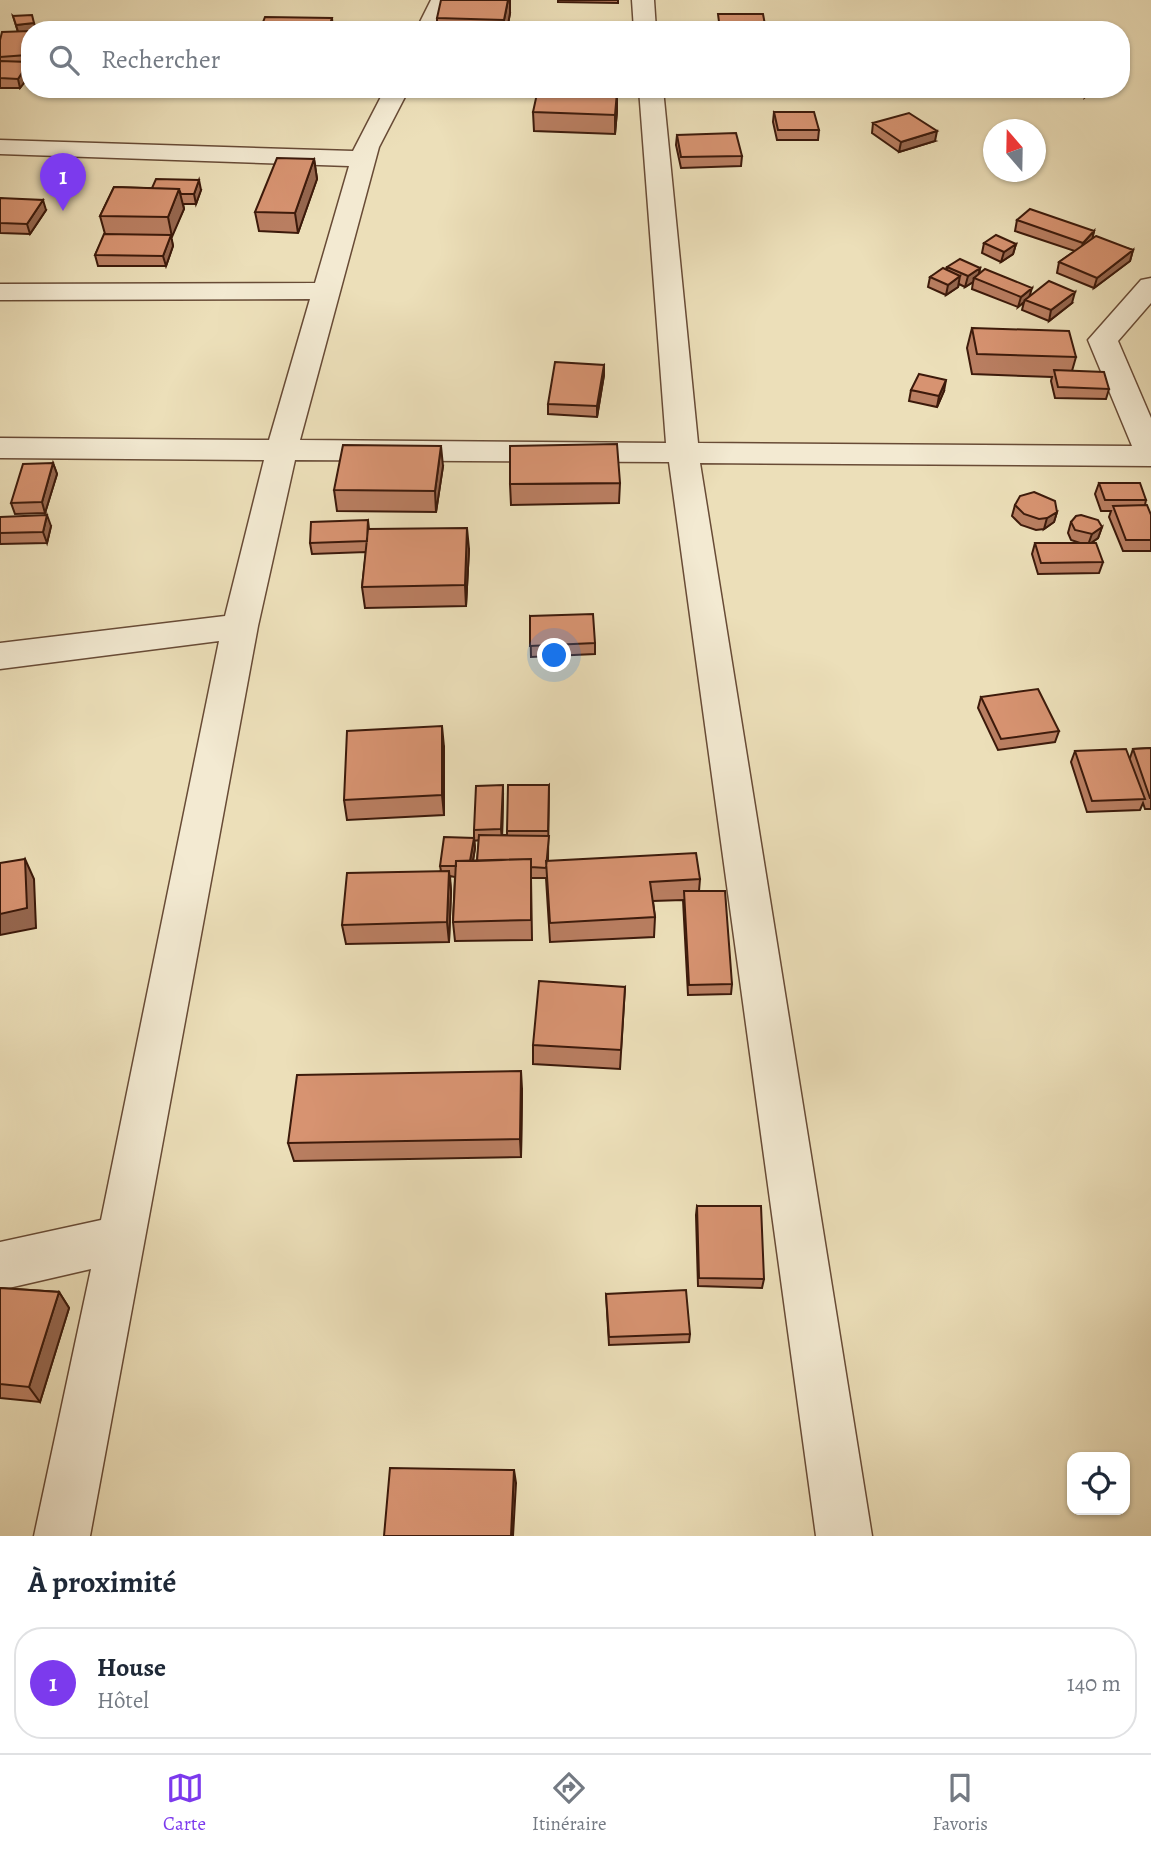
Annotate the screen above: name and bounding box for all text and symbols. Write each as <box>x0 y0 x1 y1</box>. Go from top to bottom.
search box <box>21 21 1130 98</box>
icon: search <box>45 41 83 79</box>
text: Rechercher <box>101 42 221 77</box>
north arrow <box>983 119 1046 182</box>
pin: 1 <box>40 153 86 211</box>
your location <box>537 638 571 672</box>
map controls <box>1067 1452 1130 1515</box>
button: locate <box>1067 1452 1130 1515</box>
text: À proximité <box>28 1562 176 1602</box>
text: House <box>97 1650 166 1685</box>
text: 1 <box>49 1668 57 1699</box>
text: 140 m <box>1067 1668 1121 1699</box>
text: Hôtel <box>97 1685 149 1716</box>
tab: Carte <box>163 1769 206 1837</box>
tab: Itinéraire <box>532 1769 606 1837</box>
tab: Favoris <box>933 1769 988 1837</box>

